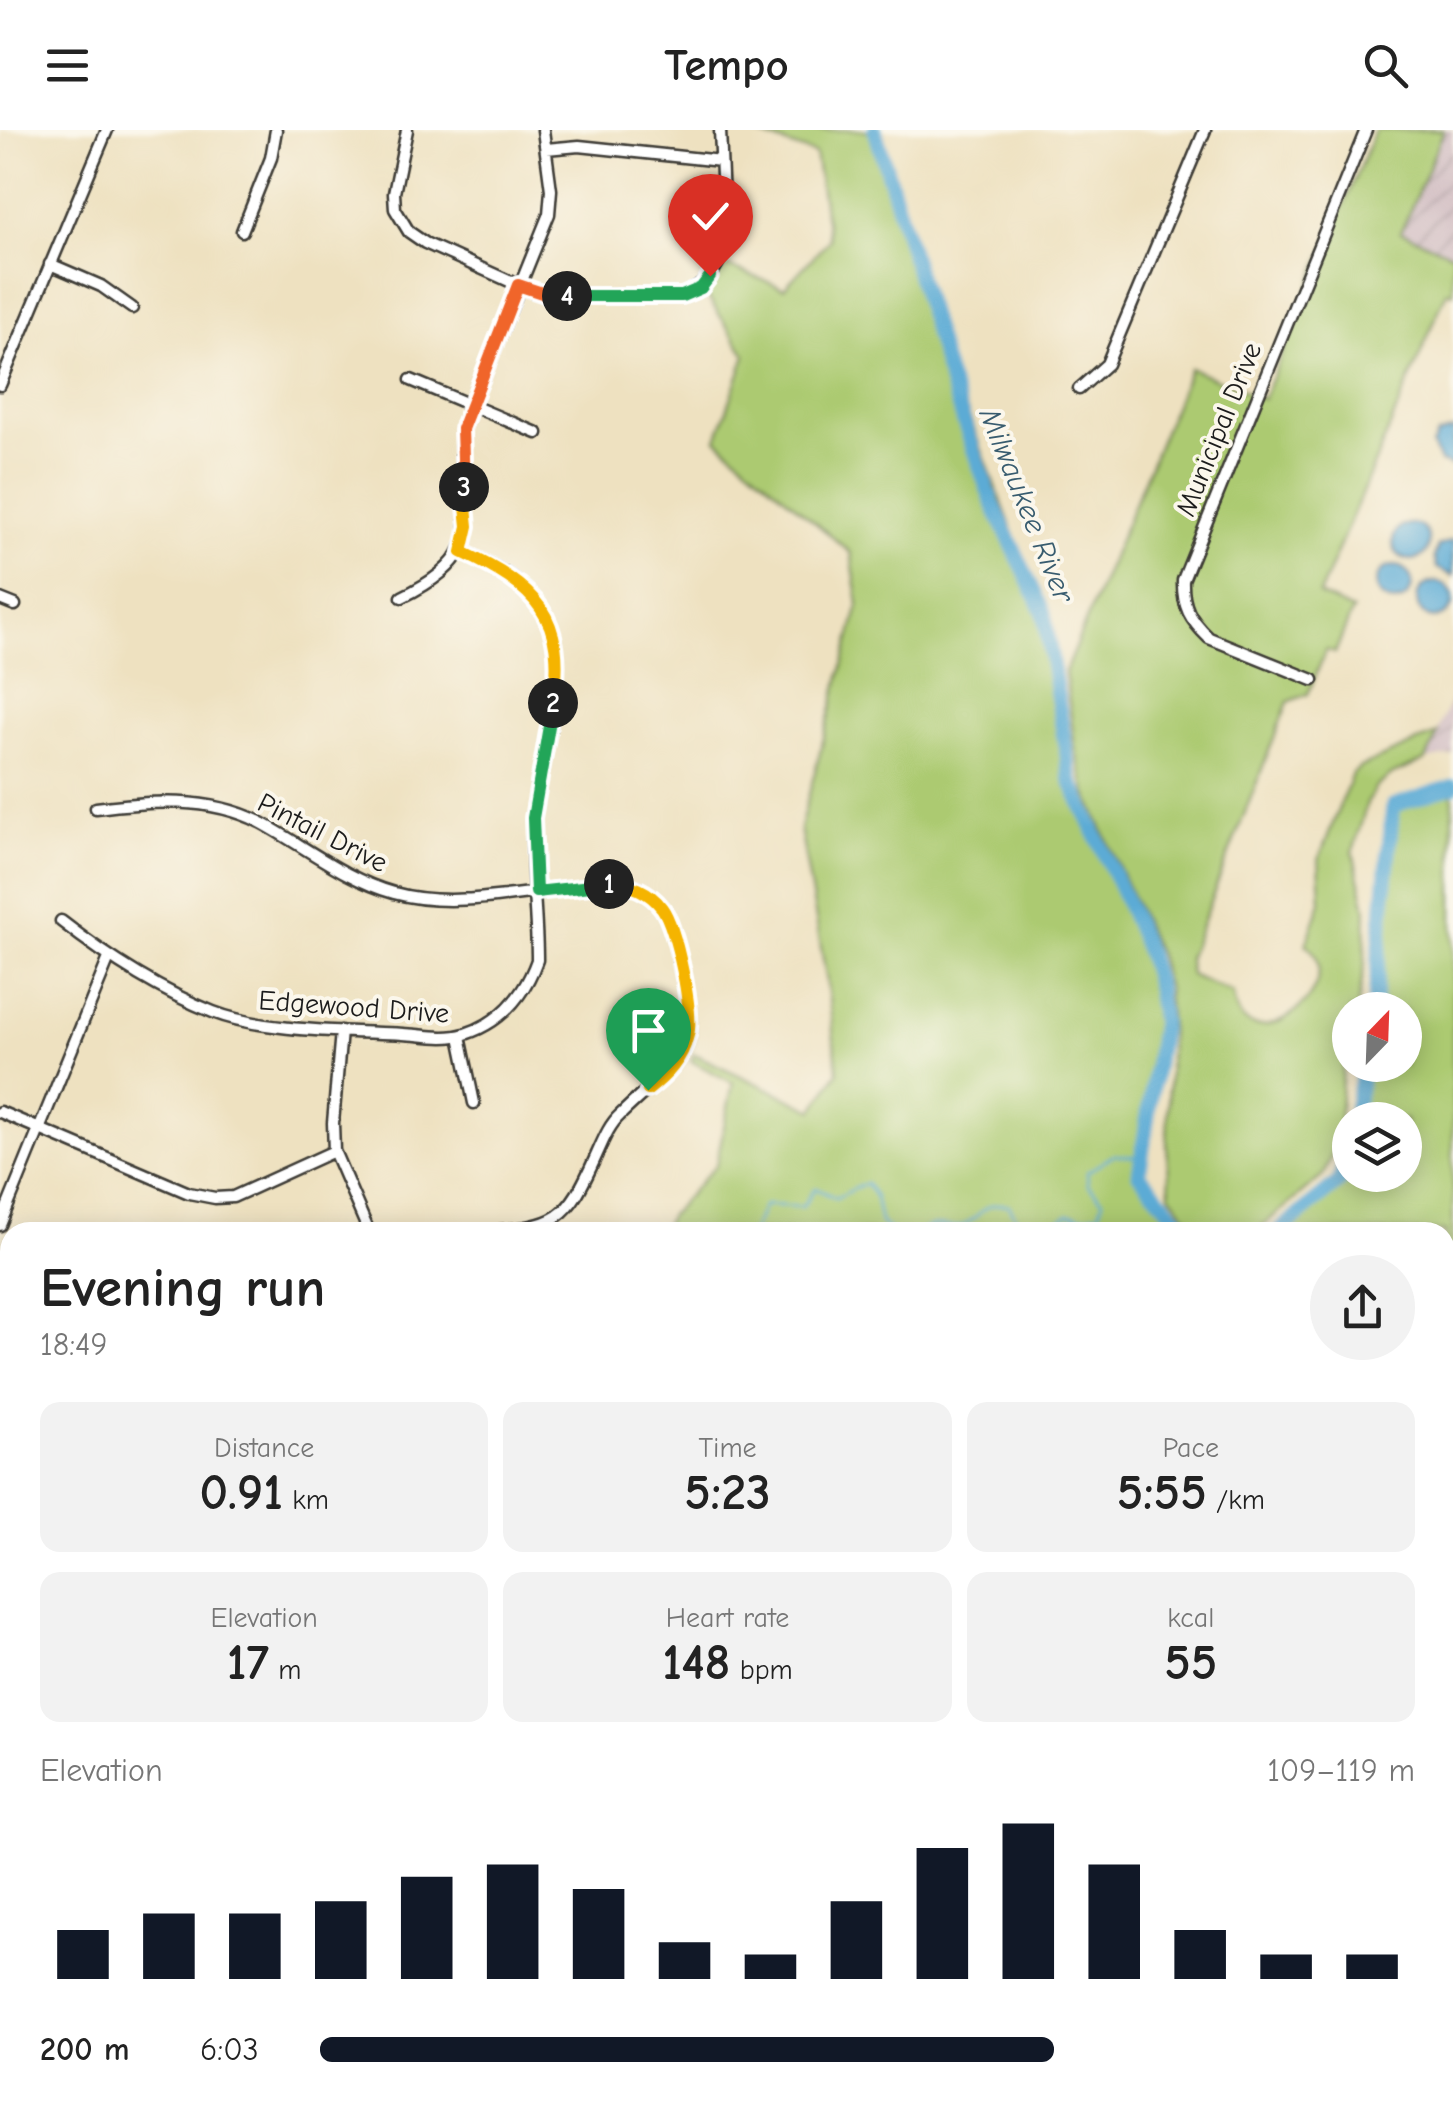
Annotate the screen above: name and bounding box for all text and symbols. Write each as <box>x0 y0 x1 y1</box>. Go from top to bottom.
icon: menu <box>40 38 95 93</box>
icon: search <box>1358 38 1413 93</box>
text: Tempo <box>664 39 789 91</box>
pin <box>668 174 753 277</box>
icon: check <box>683 189 738 244</box>
pin: 4 <box>542 271 592 321</box>
text: 4 <box>560 280 574 312</box>
street label: Municipal Drive <box>1170 338 1268 521</box>
water label: Milwaukee River <box>971 402 1082 608</box>
pin: 3 <box>439 462 489 512</box>
text: 3 <box>457 471 471 503</box>
pin: 2 <box>528 678 578 728</box>
text: 2 <box>546 687 560 719</box>
street label: Pintail Drive <box>252 787 393 879</box>
pin: 1 <box>584 859 634 909</box>
text: 1 <box>603 868 615 900</box>
street label: Edgewood Drive <box>258 984 450 1030</box>
pin <box>606 988 691 1091</box>
north arrow <box>1332 992 1422 1082</box>
map controls <box>1332 992 1422 1192</box>
icon: arrive <box>621 1003 676 1058</box>
button: layers <box>1332 1102 1422 1192</box>
button: share <box>1310 1255 1415 1360</box>
text: Evening run <box>40 1256 325 1320</box>
text: 18:49 <box>40 1326 107 1363</box>
text: Distance <box>214 1432 314 1464</box>
text: Time <box>698 1432 757 1464</box>
text: Pace <box>1163 1432 1219 1464</box>
text: 0.91 <box>199 1464 283 1522</box>
text: 5:23 <box>684 1464 771 1522</box>
text: 5:55 <box>1117 1464 1207 1522</box>
text: km <box>283 1484 329 1516</box>
text: /km <box>1207 1484 1265 1516</box>
text: Elevation <box>211 1602 318 1634</box>
text: Heart rate <box>666 1602 789 1634</box>
text: kcal <box>1167 1602 1214 1634</box>
text: 17 <box>227 1634 269 1692</box>
text: 148 <box>662 1634 730 1692</box>
text: 55 <box>1164 1634 1217 1692</box>
text: m <box>269 1654 302 1686</box>
text: bpm <box>730 1654 793 1686</box>
text: Elevation <box>40 1752 163 1789</box>
text: 109–119 m <box>1267 1752 1415 1789</box>
text: 200 m <box>40 2031 129 2068</box>
text: 6:03 <box>200 2031 259 2068</box>

